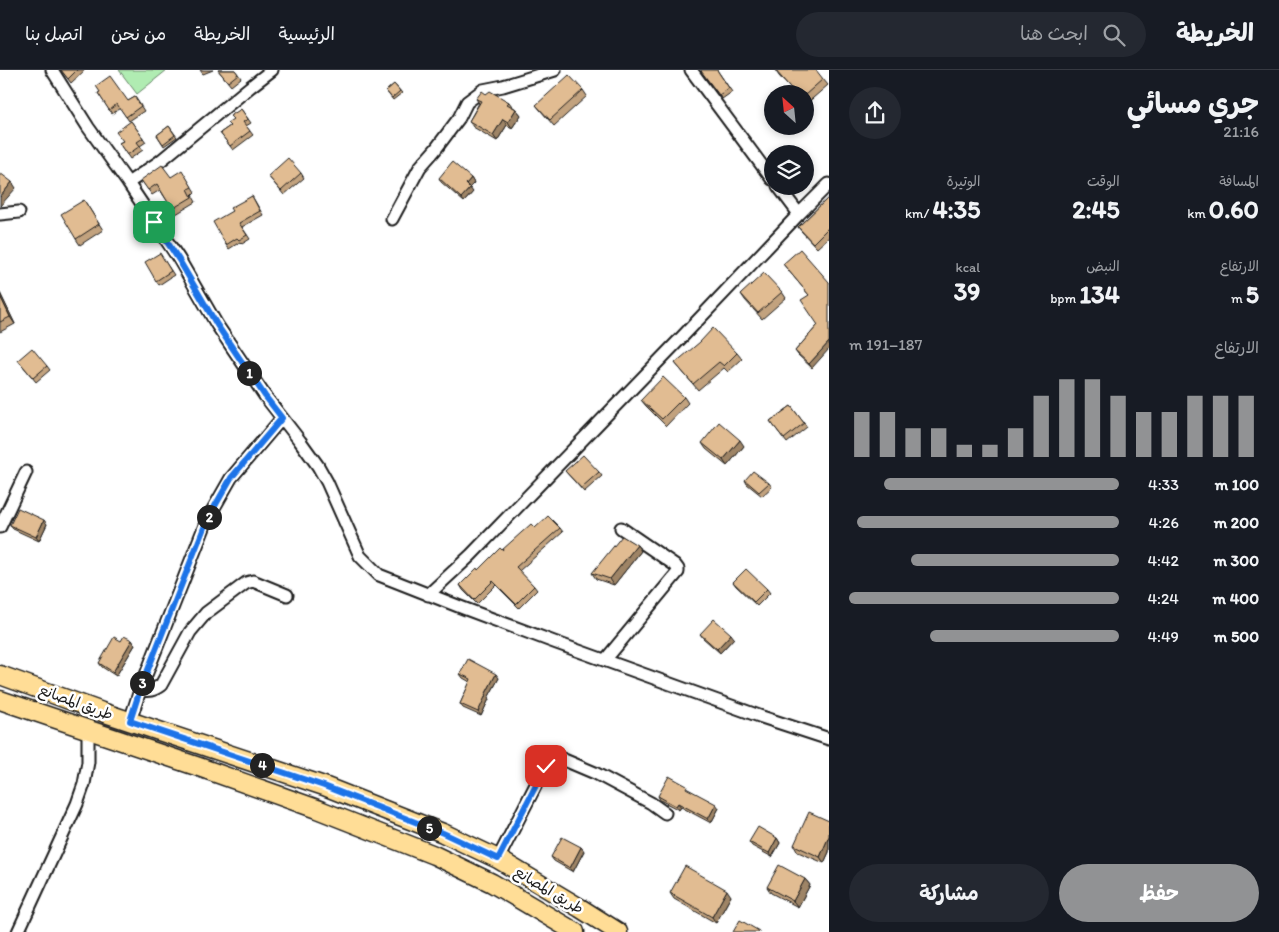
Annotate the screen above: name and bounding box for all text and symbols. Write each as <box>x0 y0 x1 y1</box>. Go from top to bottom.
search box <box>796 12 1146 57</box>
text: الخريطة <box>1176 18 1254 47</box>
icon: search <box>1100 21 1128 49</box>
text: ابحث هنا <box>1020 22 1088 45</box>
text: اتصل بنا <box>25 23 83 45</box>
text: من نحن <box>111 23 166 45</box>
text: الخريطة <box>194 23 251 45</box>
text: الرئيسية <box>279 23 335 45</box>
north arrow <box>764 85 814 135</box>
map controls <box>764 85 814 195</box>
text: جري مسائي <box>1127 86 1259 120</box>
button: share <box>849 87 901 139</box>
text: 21:16 <box>1223 122 1259 141</box>
button: layers <box>764 145 814 195</box>
text: الوتيرة <box>947 173 980 190</box>
text: الوقت <box>1087 173 1120 190</box>
text: المسافة <box>1219 173 1259 190</box>
text: 4:35 <box>932 194 980 224</box>
text: 2:45 <box>1072 194 1120 224</box>
text: 0.60 <box>1209 194 1259 224</box>
pin <box>133 201 175 243</box>
text: /km <box>905 205 932 222</box>
text: km <box>1187 205 1209 222</box>
icon: arrive <box>140 208 168 236</box>
text: النبض <box>1086 258 1120 275</box>
text: الارتفاع <box>1220 258 1259 275</box>
text: kcal <box>955 259 980 276</box>
text: 39 <box>954 276 980 306</box>
text: 134 <box>1079 279 1120 309</box>
text: 5 <box>1246 279 1259 309</box>
text: bpm <box>1050 290 1079 307</box>
text: m <box>1231 290 1246 307</box>
text: 187–191 m <box>849 335 922 354</box>
text: الارتفاع <box>1214 338 1259 357</box>
pin: 1 <box>236 360 262 386</box>
text: 1 <box>246 365 253 382</box>
text: 4:33 <box>1148 475 1179 494</box>
text: 100 m <box>1215 475 1259 494</box>
pin: 2 <box>196 504 222 530</box>
text: 2 <box>206 509 213 526</box>
text: 4:26 <box>1149 513 1179 532</box>
text: 200 m <box>1214 513 1259 532</box>
text: 4:42 <box>1147 551 1179 570</box>
text: 300 m <box>1213 551 1259 570</box>
text: 4:24 <box>1147 589 1179 608</box>
text: 400 m <box>1213 589 1259 608</box>
text: 4:49 <box>1147 627 1179 646</box>
text: 500 m <box>1214 627 1259 646</box>
pin: 3 <box>130 670 154 696</box>
text: 3 <box>139 675 146 692</box>
street label: طريق المصانع <box>36 680 115 726</box>
pin <box>525 745 567 787</box>
pin: 4 <box>250 752 274 778</box>
icon: check <box>532 752 560 780</box>
text: 4 <box>258 757 267 774</box>
pin: 5 <box>416 816 442 840</box>
text: 5 <box>426 820 433 837</box>
street label: طريق المصانع <box>510 862 587 919</box>
button: مشاركة <box>849 864 1049 922</box>
button: حفظ <box>1059 864 1259 922</box>

